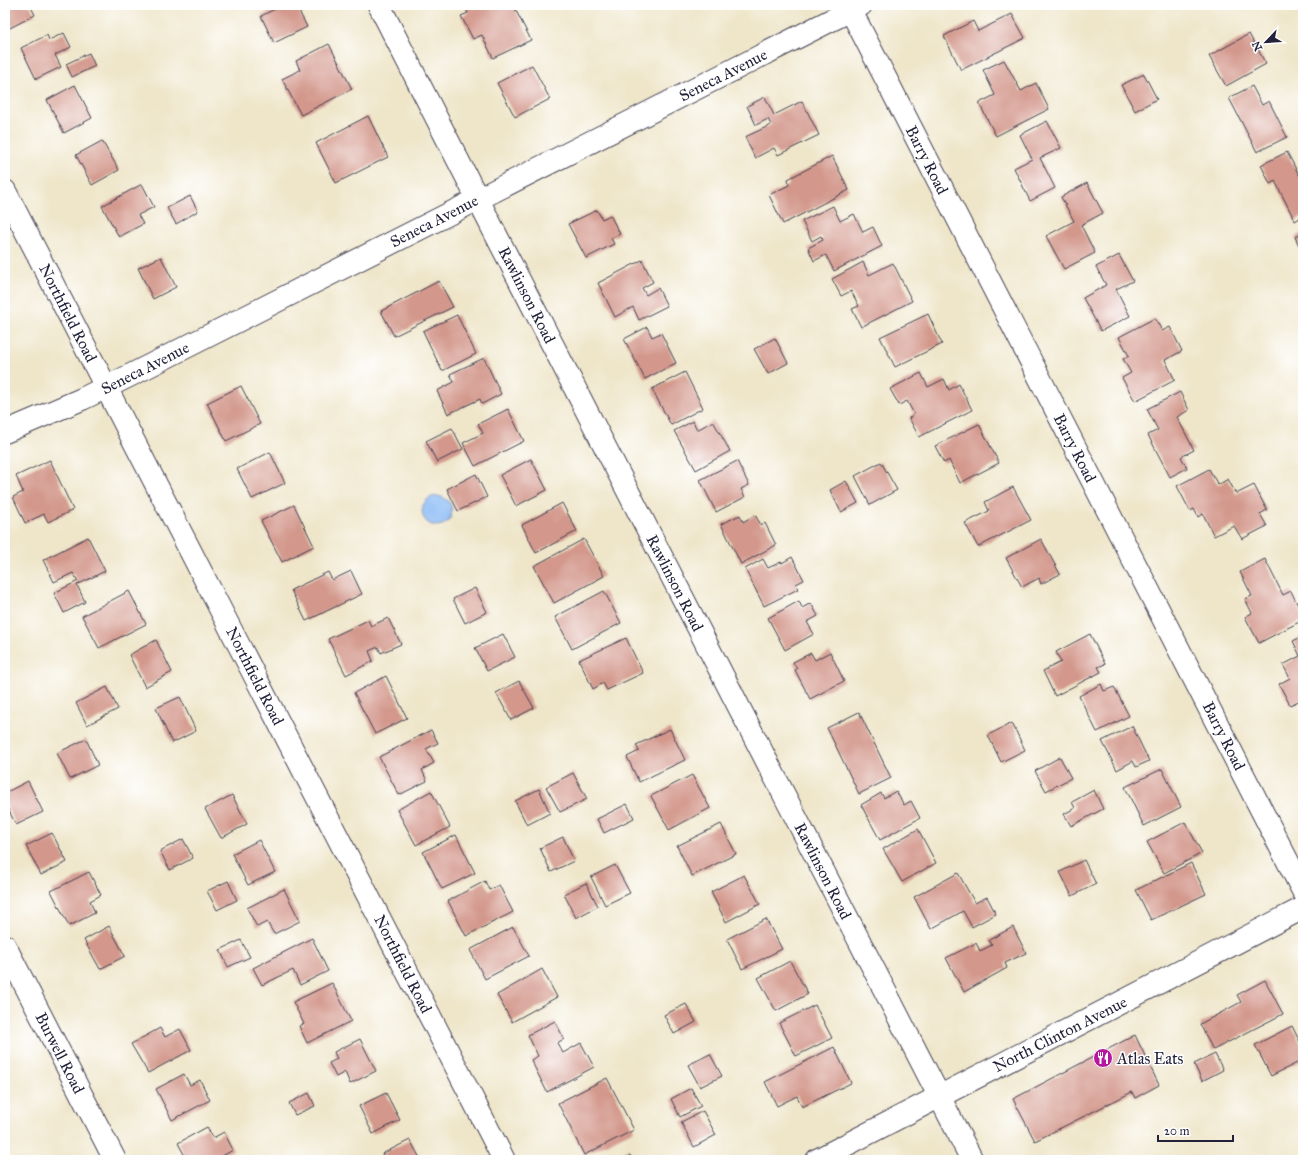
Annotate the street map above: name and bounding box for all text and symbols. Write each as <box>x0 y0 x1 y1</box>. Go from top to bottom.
north arrow <box>1246 22 1286 62</box>
text: N <box>1249 38 1265 53</box>
street label: Seneca Avenue <box>676 45 770 105</box>
street label: Barry Road <box>902 123 952 197</box>
street label: Seneca Avenue <box>387 191 481 251</box>
street label: Rawlinson Road <box>494 243 560 347</box>
street label: Northfield Road <box>35 261 101 365</box>
street label: Seneca Avenue <box>98 338 192 398</box>
street label: Barry Road <box>1050 411 1100 485</box>
street label: Rawlinson Road <box>642 531 708 635</box>
street label: Northfield Road <box>222 624 288 728</box>
street label: Barry Road <box>1199 699 1249 773</box>
street label: Rawlinson Road <box>790 819 856 923</box>
street label: Northfield Road <box>370 912 436 1016</box>
street label: North Clinton Avenue <box>990 992 1130 1076</box>
street label: Burwell Road <box>31 1009 89 1097</box>
restaurant icon: Atlas Eats <box>1092 1047 1114 1069</box>
place label: Atlas Eats <box>1116 1049 1184 1068</box>
scale bar <box>1158 1117 1233 1143</box>
text: 20 m <box>1164 1124 1190 1138</box>

